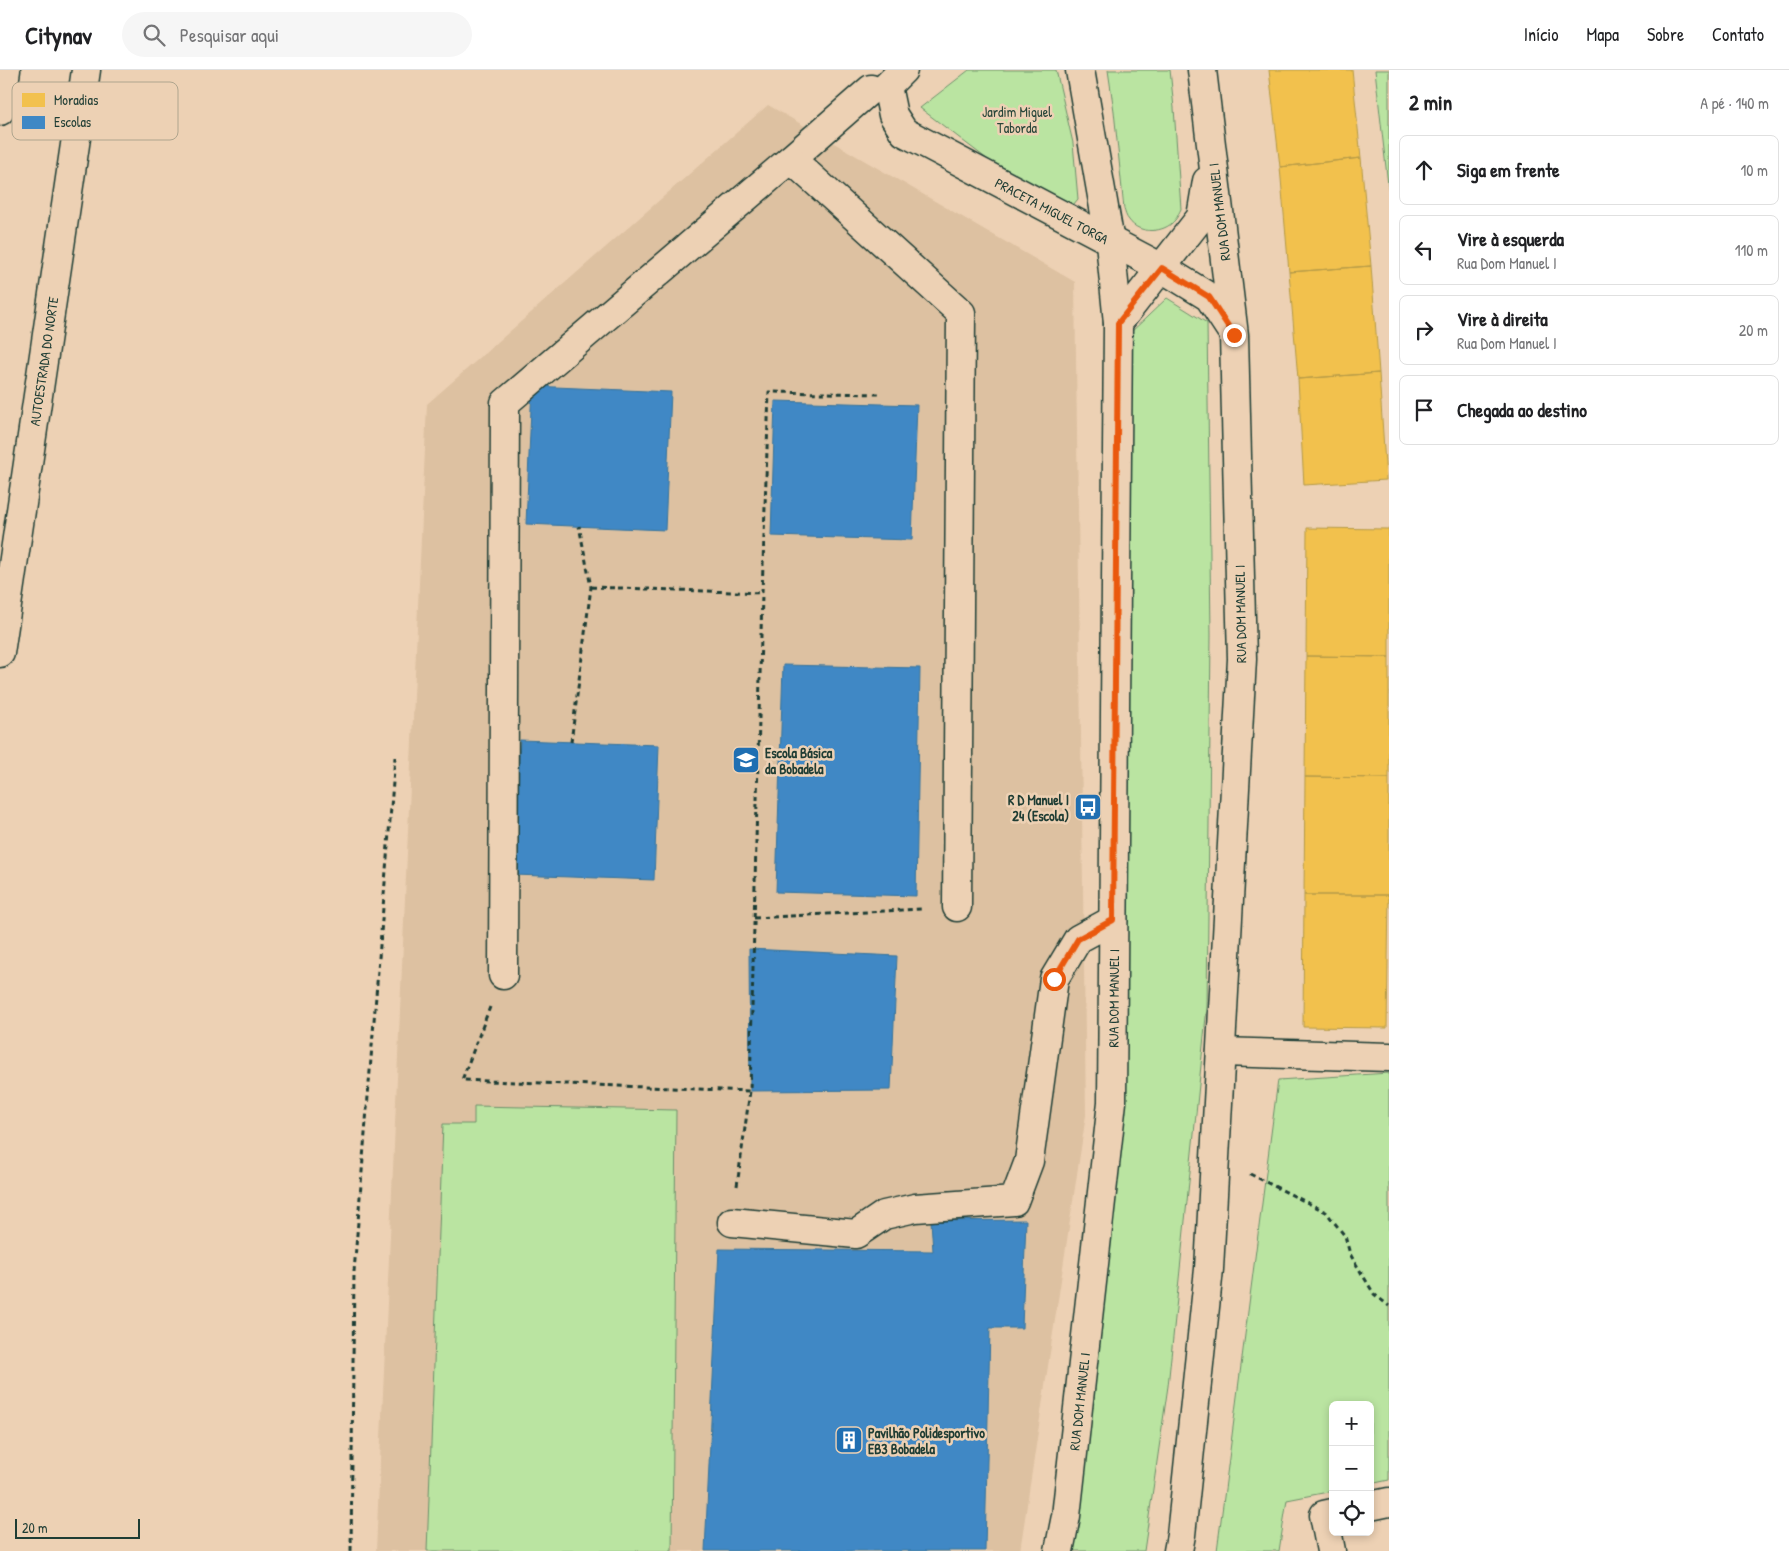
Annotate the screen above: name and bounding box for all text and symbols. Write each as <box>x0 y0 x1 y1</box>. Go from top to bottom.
search box <box>122 12 472 57</box>
text: Citynav <box>25 19 92 51</box>
icon: search <box>140 21 168 49</box>
text: Pesquisar aqui <box>180 22 279 48</box>
text: Início <box>1524 22 1558 47</box>
text: Mapa <box>1586 22 1619 47</box>
text: Sobre <box>1647 22 1684 47</box>
text: Contato <box>1712 22 1764 47</box>
legend <box>12 82 178 140</box>
text: 2 min <box>1409 88 1452 117</box>
text: Moradias <box>54 90 98 109</box>
text: A pé · 140 m <box>1700 92 1769 114</box>
park label: Jardim Miguel Taborda <box>982 102 1052 137</box>
text: Escolas <box>54 112 91 131</box>
icon: ahead <box>1410 156 1438 184</box>
text: Siga em frente <box>1457 157 1560 183</box>
text: 10 m <box>1740 159 1768 181</box>
street label: RUA DOM MANUEL I <box>1204 162 1234 262</box>
street label: PRACETA MIGUEL TORGA <box>992 172 1112 248</box>
text: Vire à esquerda <box>1457 226 1564 252</box>
icon: left <box>1410 236 1438 264</box>
text: 110 m <box>1735 239 1768 261</box>
text: Rua Dom Manuel I <box>1457 252 1557 274</box>
street label: AUTOESTRADA DO NORTE <box>24 295 62 427</box>
text: Vire à direita <box>1457 306 1548 332</box>
icon: right <box>1410 316 1438 344</box>
text: 20 m <box>1739 319 1768 341</box>
route end <box>1223 324 1246 347</box>
text: Rua Dom Manuel I <box>1457 332 1557 354</box>
icon: arrive <box>1410 396 1438 424</box>
text: Chegada ao destino <box>1457 397 1587 423</box>
street label: RUA DOM MANUEL I <box>1230 565 1250 663</box>
place label: Escola Básica da Bobadela <box>765 743 833 778</box>
school or university icon: Escola Básica da Bobadela <box>731 745 761 775</box>
place label: R D Manuel I 24 (Escola) <box>1008 790 1069 825</box>
bus stop icon: R D Manuel I 24 (Escola) <box>1073 792 1103 822</box>
street label: RUA DOM MANUEL I <box>1103 949 1123 1048</box>
route start <box>1043 968 1066 991</box>
street label: RUA DOM MANUEL I <box>1064 1351 1094 1451</box>
map controls <box>1329 1401 1374 1536</box>
button: + <box>1329 1401 1374 1446</box>
place label: Pavilhão Polidesportivo EB3 Bobadela <box>868 1423 985 1458</box>
building icon: Pavilhão Polidesportivo EB3 Bobadela <box>834 1425 864 1455</box>
button: − <box>1329 1446 1374 1491</box>
button: locate <box>1329 1491 1374 1536</box>
scale bar <box>15 1516 140 1539</box>
text: 20 m <box>22 1518 48 1537</box>

